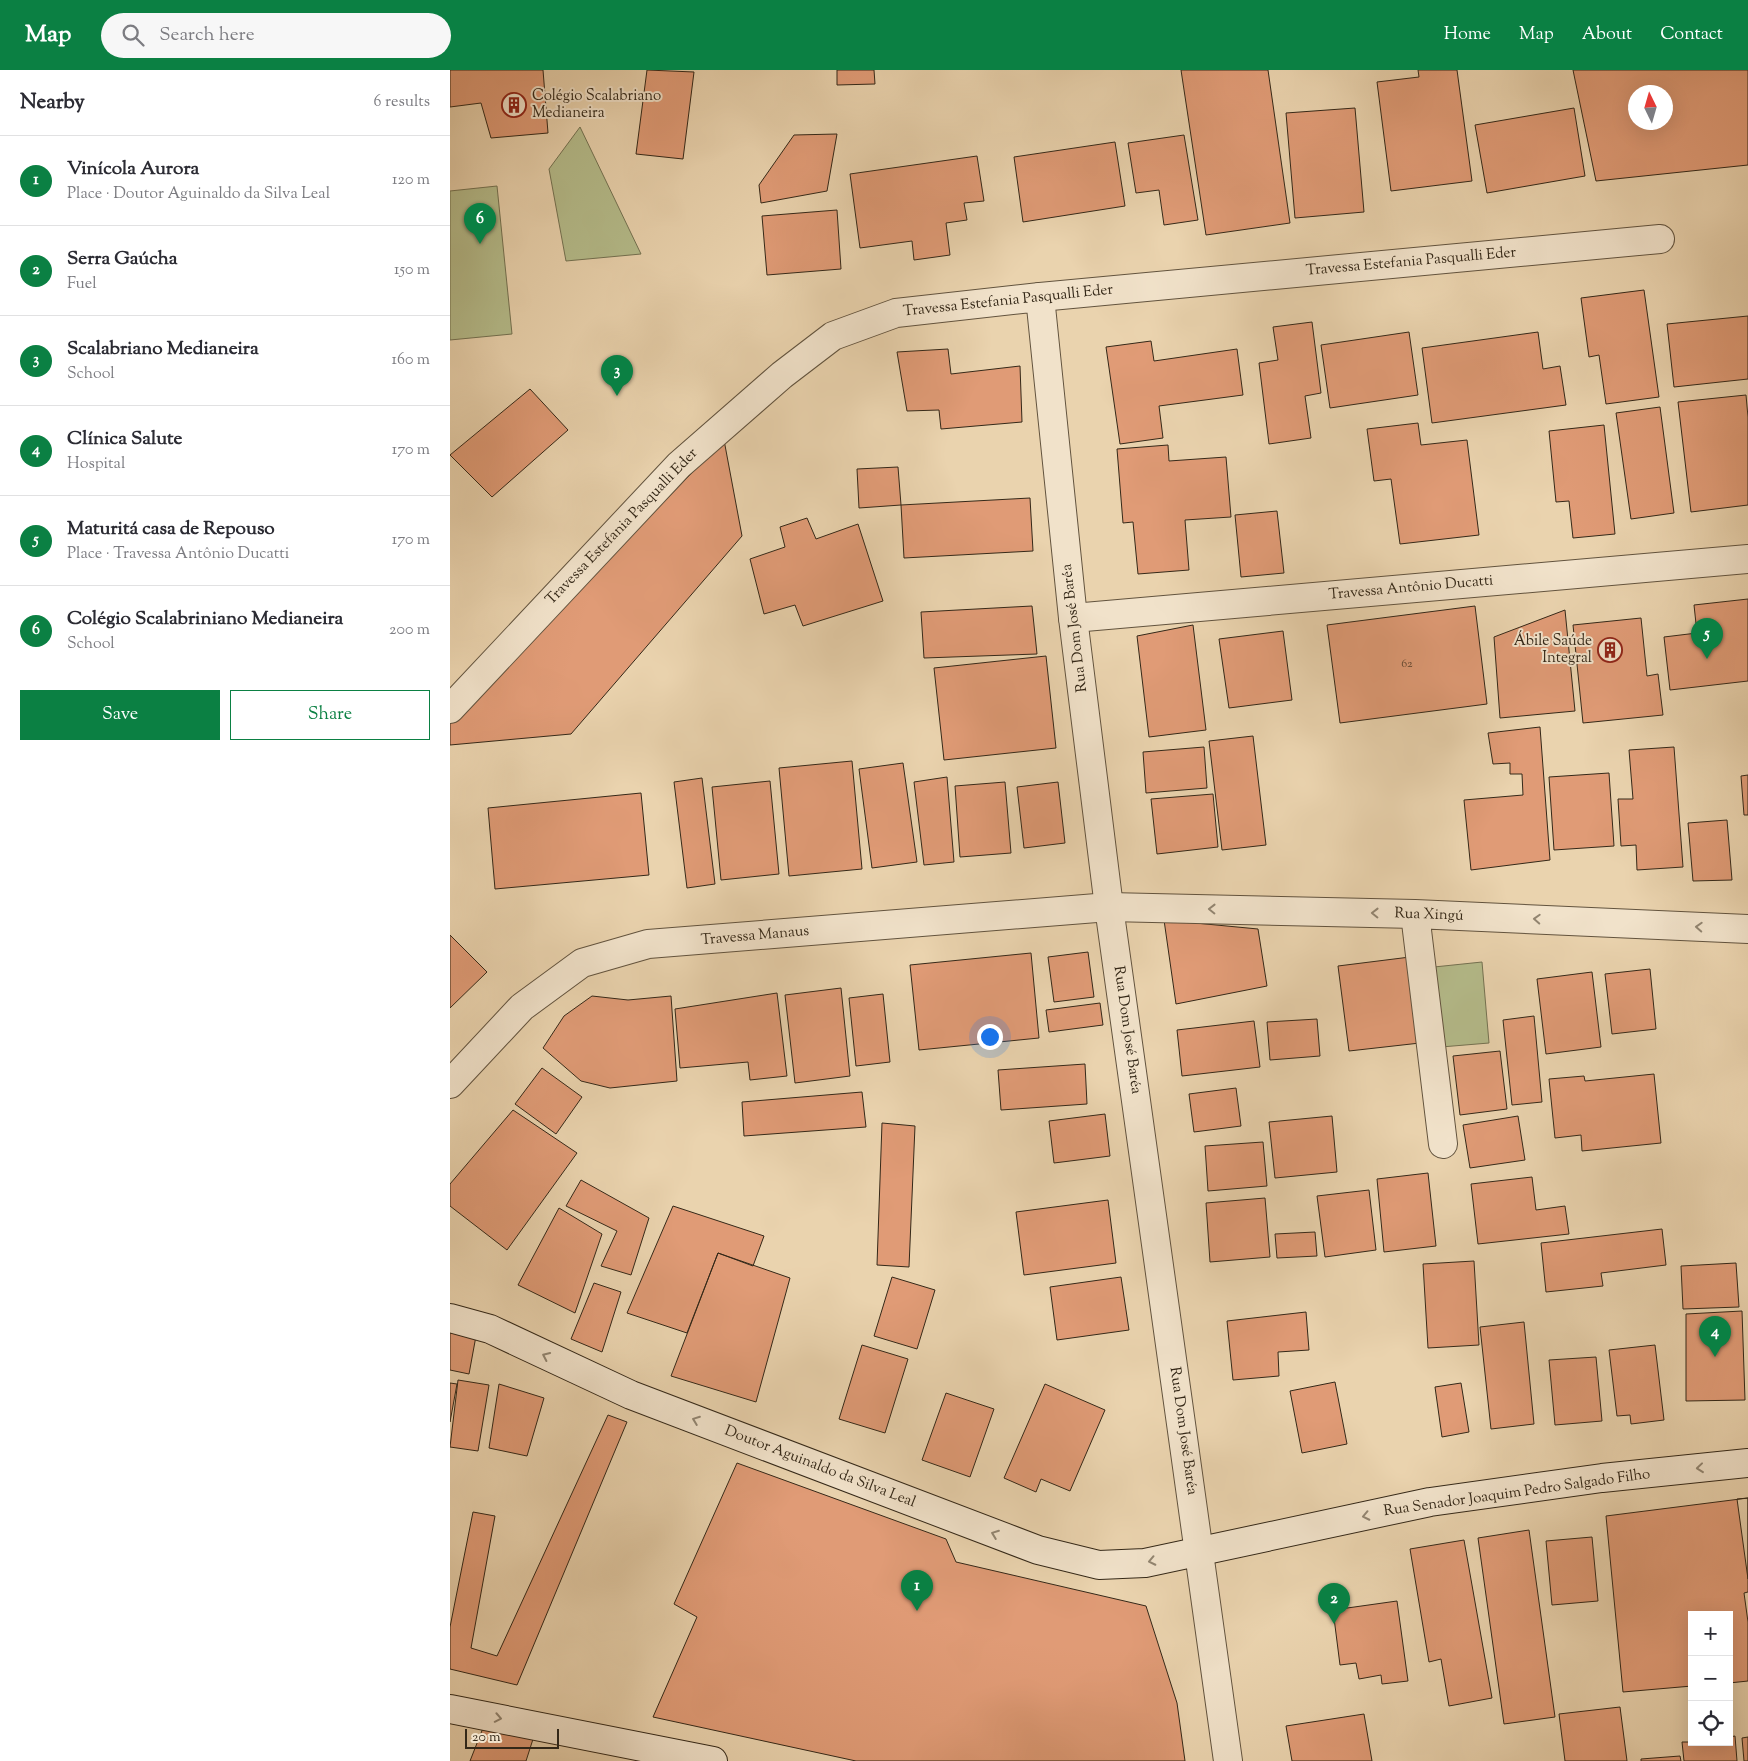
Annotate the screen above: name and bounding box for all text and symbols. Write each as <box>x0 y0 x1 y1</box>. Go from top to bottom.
search box <box>101 13 451 58</box>
text: Map <box>25 18 71 52</box>
icon: search <box>119 21 147 49</box>
text: Search here <box>159 22 255 49</box>
text: Home <box>1444 22 1491 48</box>
text: Map <box>1519 22 1554 48</box>
text: About <box>1582 22 1632 48</box>
text: Contact <box>1660 22 1723 48</box>
north arrow <box>1628 85 1673 130</box>
place label: Colégio Scalabriano Medianeira <box>532 86 661 124</box>
text: Nearby <box>20 88 85 118</box>
text: 6 results <box>374 91 430 114</box>
building icon: Colégio Scalabriano Medianeira <box>501 92 527 118</box>
text: Vinícola Aurora <box>67 156 199 183</box>
text: 1 <box>33 169 39 192</box>
text: 120 m <box>392 169 430 192</box>
text: Place · Doutor Aguinaldo da Silva Leal <box>67 183 330 206</box>
pin: 6 <box>464 203 496 244</box>
street label: Travessa Estefania Pasqualli Eder <box>1305 242 1517 282</box>
text: Serra Gaúcha <box>67 246 178 273</box>
text: 2 <box>32 259 40 282</box>
text: 150 m <box>394 259 430 282</box>
text: Fuel <box>67 273 97 296</box>
street label: Travessa Estefania Pasqualli Eder <box>902 279 1114 322</box>
text: Scalabriano Medianeira <box>67 336 259 363</box>
text: 3 <box>33 349 39 372</box>
text: 160 m <box>392 349 430 372</box>
pin: 3 <box>601 355 633 396</box>
text: School <box>67 363 115 386</box>
text: Clínica Salute <box>67 426 182 453</box>
text: 4 <box>32 439 40 462</box>
text: 170 m <box>392 439 430 462</box>
street label: Travessa Estefania Pasqualli Eder <box>541 444 703 610</box>
text: Hospital <box>67 453 125 476</box>
text: Maturitá casa de Repouso <box>67 516 275 543</box>
text: 5 <box>33 529 39 552</box>
text: 170 m <box>392 529 430 552</box>
text: Place · Travessa Antônio Ducatti <box>67 543 289 566</box>
street label: Rua Dom José Baréa <box>1057 563 1093 693</box>
street label: Travessa Antônio Ducatti <box>1328 570 1494 606</box>
text: Colégio Scalabriniano Medianeira <box>67 606 343 633</box>
pin: 5 <box>1691 618 1723 659</box>
text: 6 <box>32 619 40 642</box>
text: 200 m <box>389 619 430 642</box>
place label: Ábile Saúde Integral <box>1514 630 1592 669</box>
text: School <box>67 633 115 656</box>
building icon: Ábile Saúde Integral <box>1597 637 1623 663</box>
house number: 62 <box>1401 655 1413 673</box>
button: Save <box>20 690 220 740</box>
button: Share <box>230 690 430 740</box>
street label: Rua Xingú <box>1394 903 1464 927</box>
one-way arrow <box>1208 904 1216 914</box>
one-way arrow <box>1370 907 1378 918</box>
one-way arrow <box>1533 914 1541 925</box>
street label: Travessa Manaus <box>700 921 810 951</box>
one-way arrow <box>1695 922 1703 932</box>
street label: Rua Dom José Baréa <box>1108 965 1146 1095</box>
your location <box>977 1024 1003 1050</box>
pin: 4 <box>1699 1316 1731 1357</box>
one-way arrow <box>543 1352 552 1362</box>
street label: Rua Dom José Baréa <box>1164 1366 1202 1496</box>
one-way arrow <box>692 1416 701 1426</box>
street label: Doutor Aguinaldo da Silva Leal <box>721 1421 919 1513</box>
one-way arrow <box>1695 1462 1703 1473</box>
street label: Rua Senador Joaquim Pedro Salgado Filho <box>1382 1464 1652 1522</box>
one-way arrow <box>1361 1510 1370 1521</box>
one-way arrow <box>991 1530 1000 1540</box>
one-way arrow <box>1148 1555 1157 1566</box>
pin: 1 <box>901 1570 933 1611</box>
pin: 2 <box>1318 1583 1350 1624</box>
map controls <box>1688 1611 1733 1746</box>
button: + <box>1688 1611 1733 1656</box>
button: − <box>1688 1656 1733 1701</box>
button: locate <box>1688 1701 1733 1746</box>
one-way arrow <box>494 1713 502 1723</box>
scale bar <box>465 1726 559 1749</box>
text: 20 m <box>472 1728 501 1748</box>

